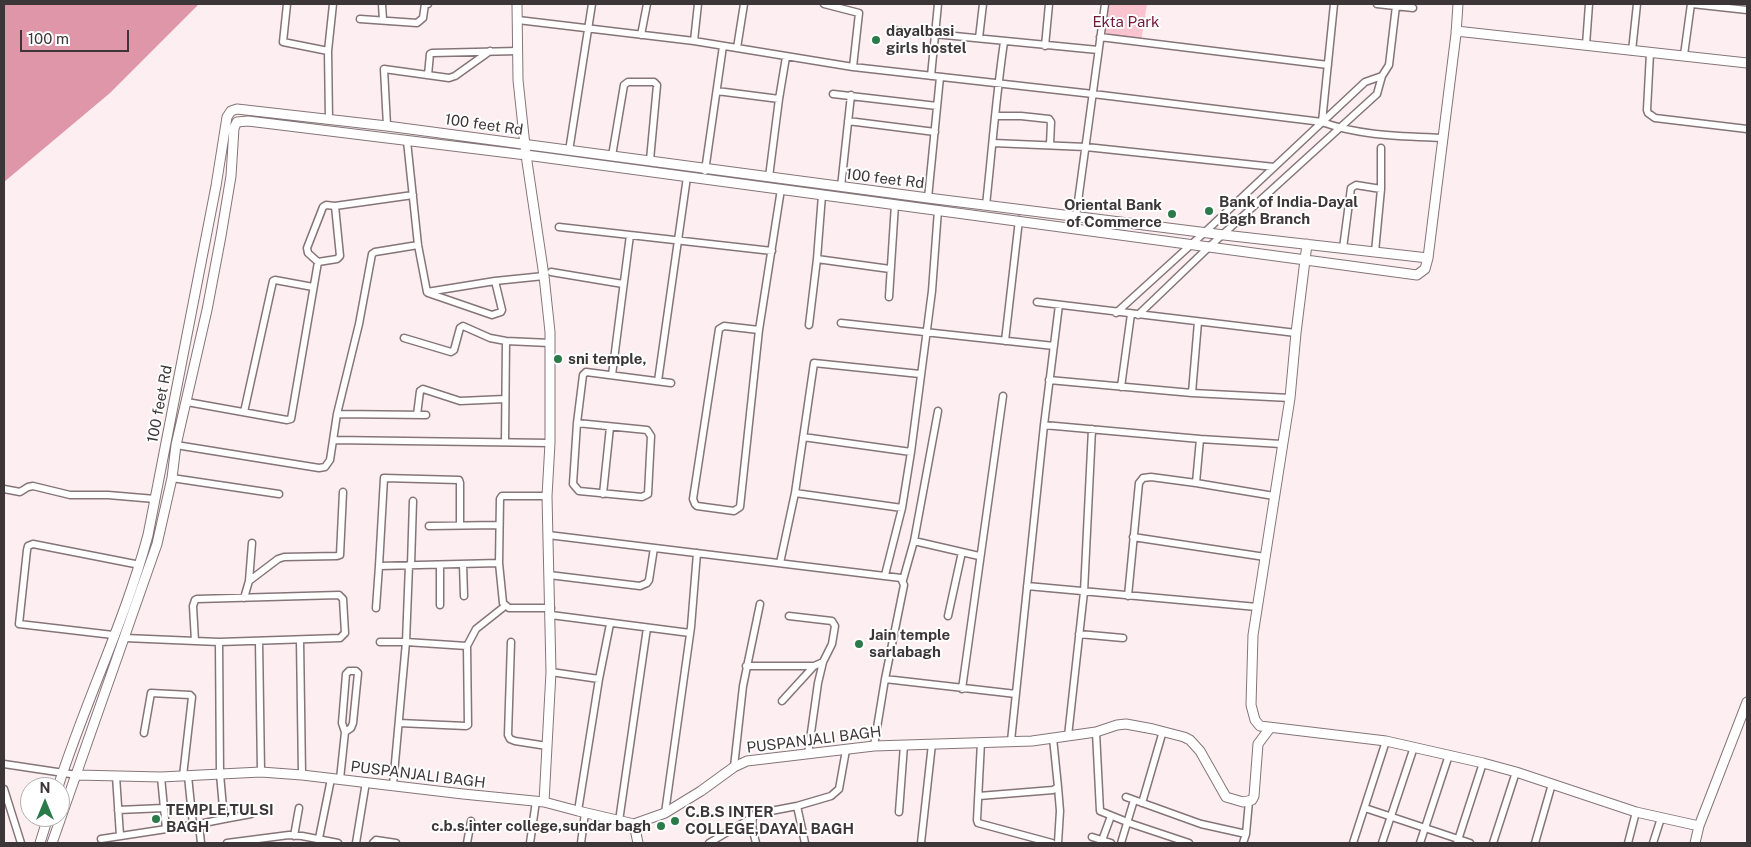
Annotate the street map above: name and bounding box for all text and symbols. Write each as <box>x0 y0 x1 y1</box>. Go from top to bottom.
park label: Ekta Park <box>1092 13 1160 31</box>
scale bar <box>22 20 131 52</box>
place label: dayalbasi girls hostel <box>886 22 967 57</box>
text: 100 m <box>28 30 69 47</box>
marker: dayalbasi girls hostel <box>870 34 882 46</box>
street label: 100 feet Rd <box>444 111 524 139</box>
street label: 100 feet Rd <box>845 165 925 193</box>
place label: Bank of India-Dayal Bagh Branch <box>1219 193 1358 228</box>
place label: Oriental Bank of Commerce <box>1064 196 1162 231</box>
marker: Bank of India-Dayal Bagh Branch <box>1203 205 1215 217</box>
marker: Oriental Bank of Commerce <box>1166 208 1178 220</box>
place label: sni temple, <box>568 350 647 368</box>
marker: sni temple, <box>552 353 564 365</box>
street label: 100 feet Rd <box>144 364 176 444</box>
place label: Jain temple sarlabagh <box>869 626 950 661</box>
marker: Jain temple sarlabagh <box>853 638 865 650</box>
street label: PUSPANJALI BAGH <box>746 723 882 757</box>
street label: PUSPANJALI BAGH <box>350 758 486 792</box>
north arrow <box>20 777 70 827</box>
text: N <box>40 780 50 796</box>
place label: TEMPLE,TULSI BAGH <box>166 801 274 836</box>
place label: C.B.S INTER COLLEGE,DAYAL BAGH <box>685 803 854 838</box>
marker: TEMPLE,TULSI BAGH <box>150 813 162 825</box>
marker: C.B.S INTER COLLEGE,DAYAL BAGH <box>669 815 681 827</box>
place label: c.b.s.inter college,sundar bagh <box>431 817 651 835</box>
marker: c.b.s.inter college,sundar bagh <box>655 820 667 832</box>

